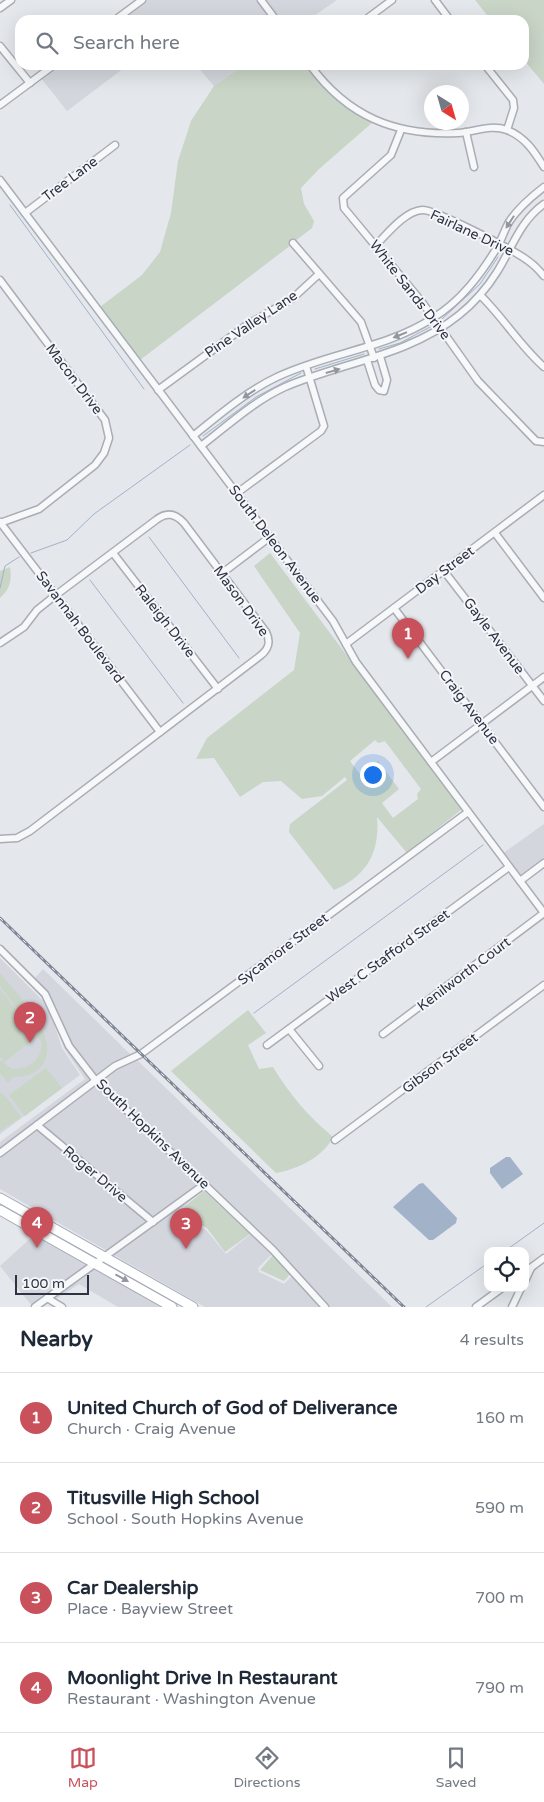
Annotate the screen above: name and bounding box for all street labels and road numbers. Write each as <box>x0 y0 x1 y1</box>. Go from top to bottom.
street label: Tree Lane <box>39 153 101 205</box>
street label: Fairlane Drive <box>428 206 516 260</box>
street label: White Sands Drive <box>366 237 454 343</box>
street label: Pine Valley Lane <box>201 287 301 361</box>
street label: Macon Drive <box>42 340 106 418</box>
street label: South Deleon Avenue <box>225 482 325 606</box>
street label: Day Street <box>412 542 478 598</box>
street label: Mason Drive <box>210 562 272 640</box>
street label: Savannah Boulevard <box>32 568 128 686</box>
street label: Raleigh Drive <box>131 581 199 661</box>
street label: Gayle Avenue <box>460 595 528 678</box>
street label: Craig Avenue <box>435 666 503 748</box>
street label: West C Stafford Street <box>323 905 454 1006</box>
street label: Sycamore Street <box>234 909 332 989</box>
street label: Kenilworth Court <box>414 933 515 1015</box>
street label: Gibson Street <box>399 1029 482 1097</box>
street label: South Hopkins Avenue <box>93 1075 213 1193</box>
street label: Roger Drive <box>59 1142 131 1206</box>

